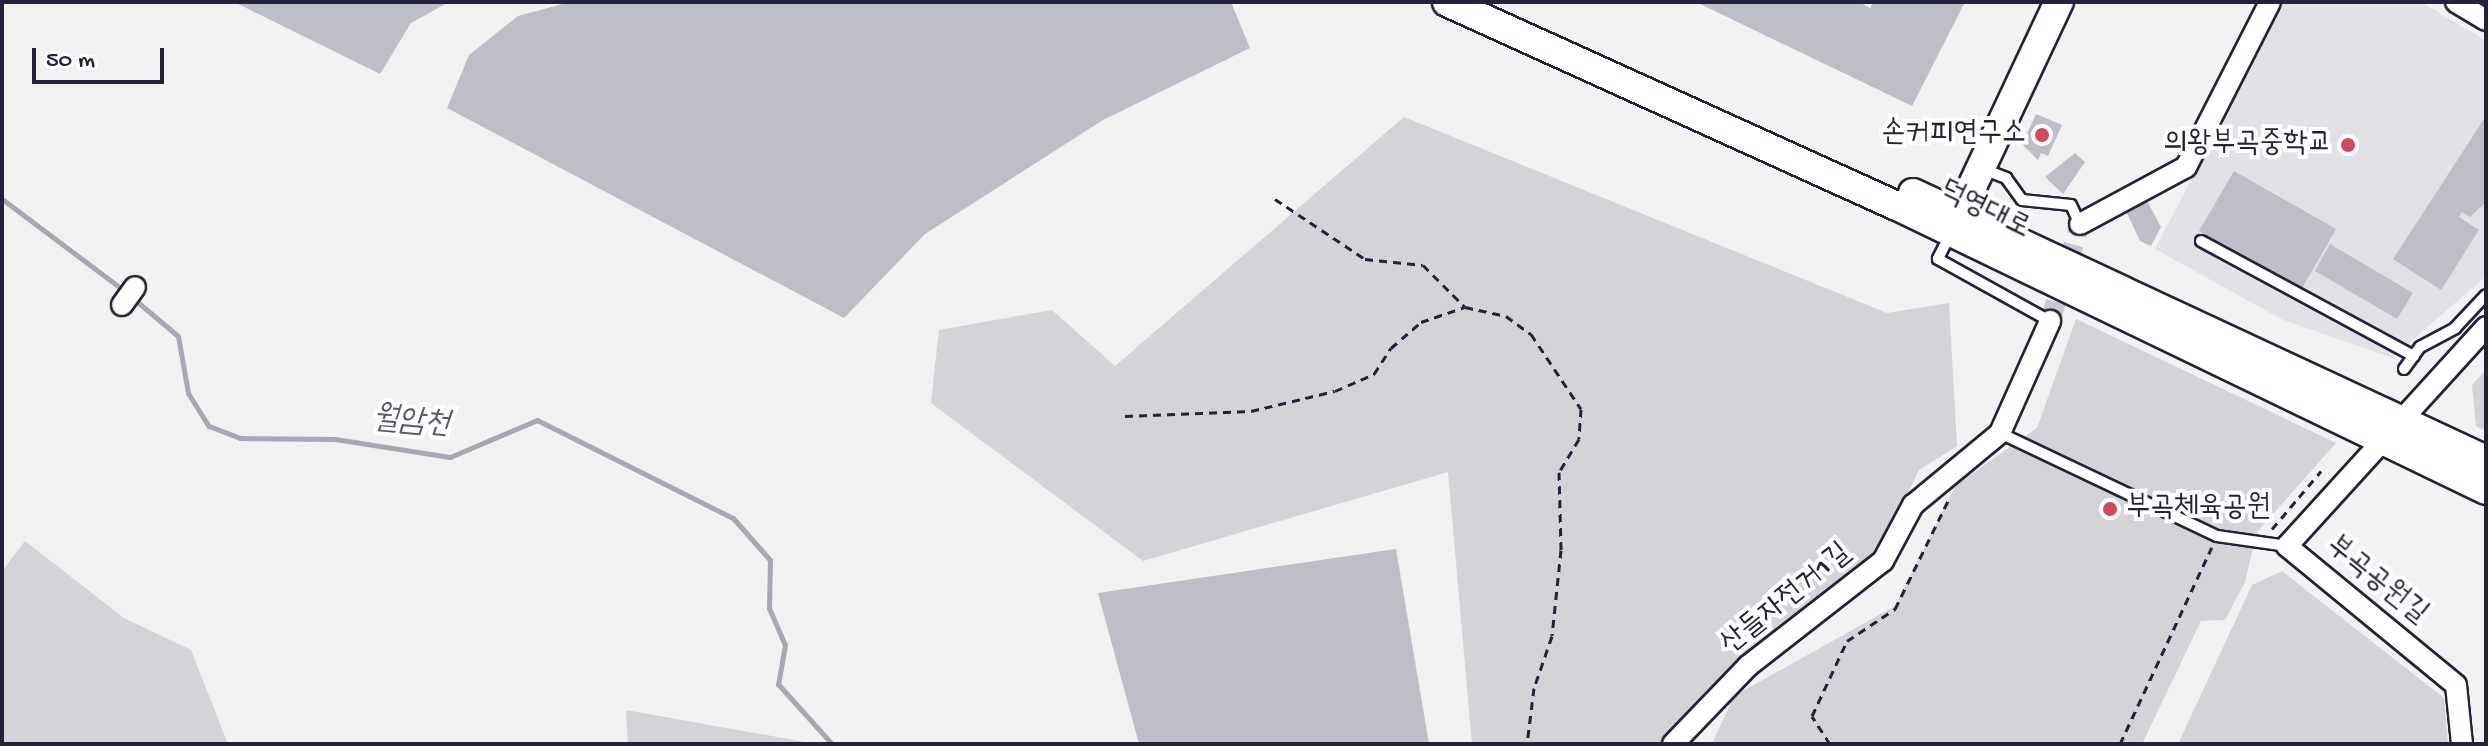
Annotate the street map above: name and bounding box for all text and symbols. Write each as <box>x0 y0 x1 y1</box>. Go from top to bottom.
scale bar <box>36 32 168 82</box>
text: 50 m <box>46 47 95 76</box>
place label: 손커피연구소 <box>1881 117 2026 153</box>
marker: 손커피연구소 <box>2033 126 2051 144</box>
place label: 의왕부곡중학교 <box>2163 127 2332 163</box>
marker: 의왕부곡중학교 <box>2339 136 2357 154</box>
street label: 덕영대로 <box>1933 174 2035 248</box>
water label: 월암천 <box>371 401 451 445</box>
place label: 부곡체육공원 <box>2126 491 2271 527</box>
marker: 부곡체육공원 <box>2101 500 2119 518</box>
street label: 부곡공원길 <box>2318 529 2434 633</box>
street label: 산들자전거1길 <box>1715 537 1859 663</box>

